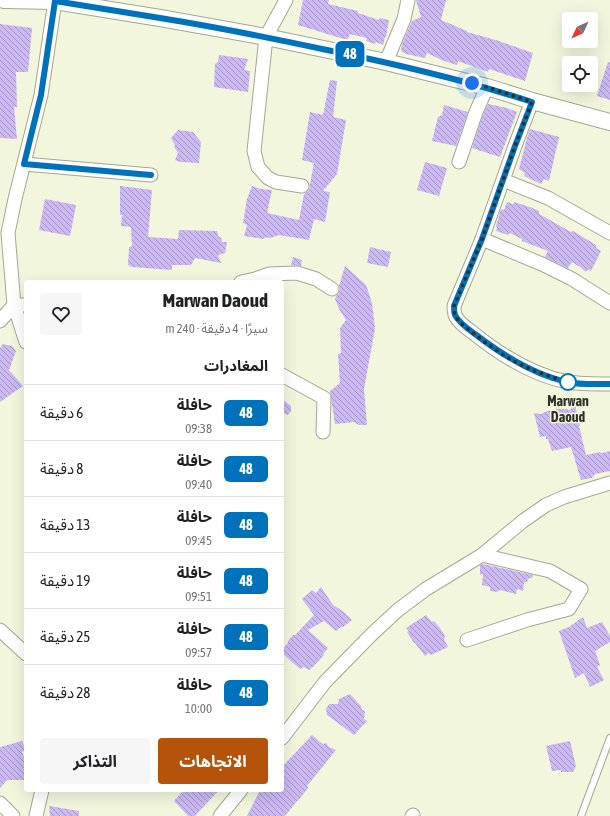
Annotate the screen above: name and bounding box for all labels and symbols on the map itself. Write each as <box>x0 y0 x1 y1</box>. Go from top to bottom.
north arrow <box>562 12 598 48</box>
line badge: 48 <box>332 41 368 67</box>
your location <box>462 73 482 93</box>
marker: Marwan Daoud <box>559 373 577 391</box>
place label: Marwan Daoud <box>547 393 589 425</box>

